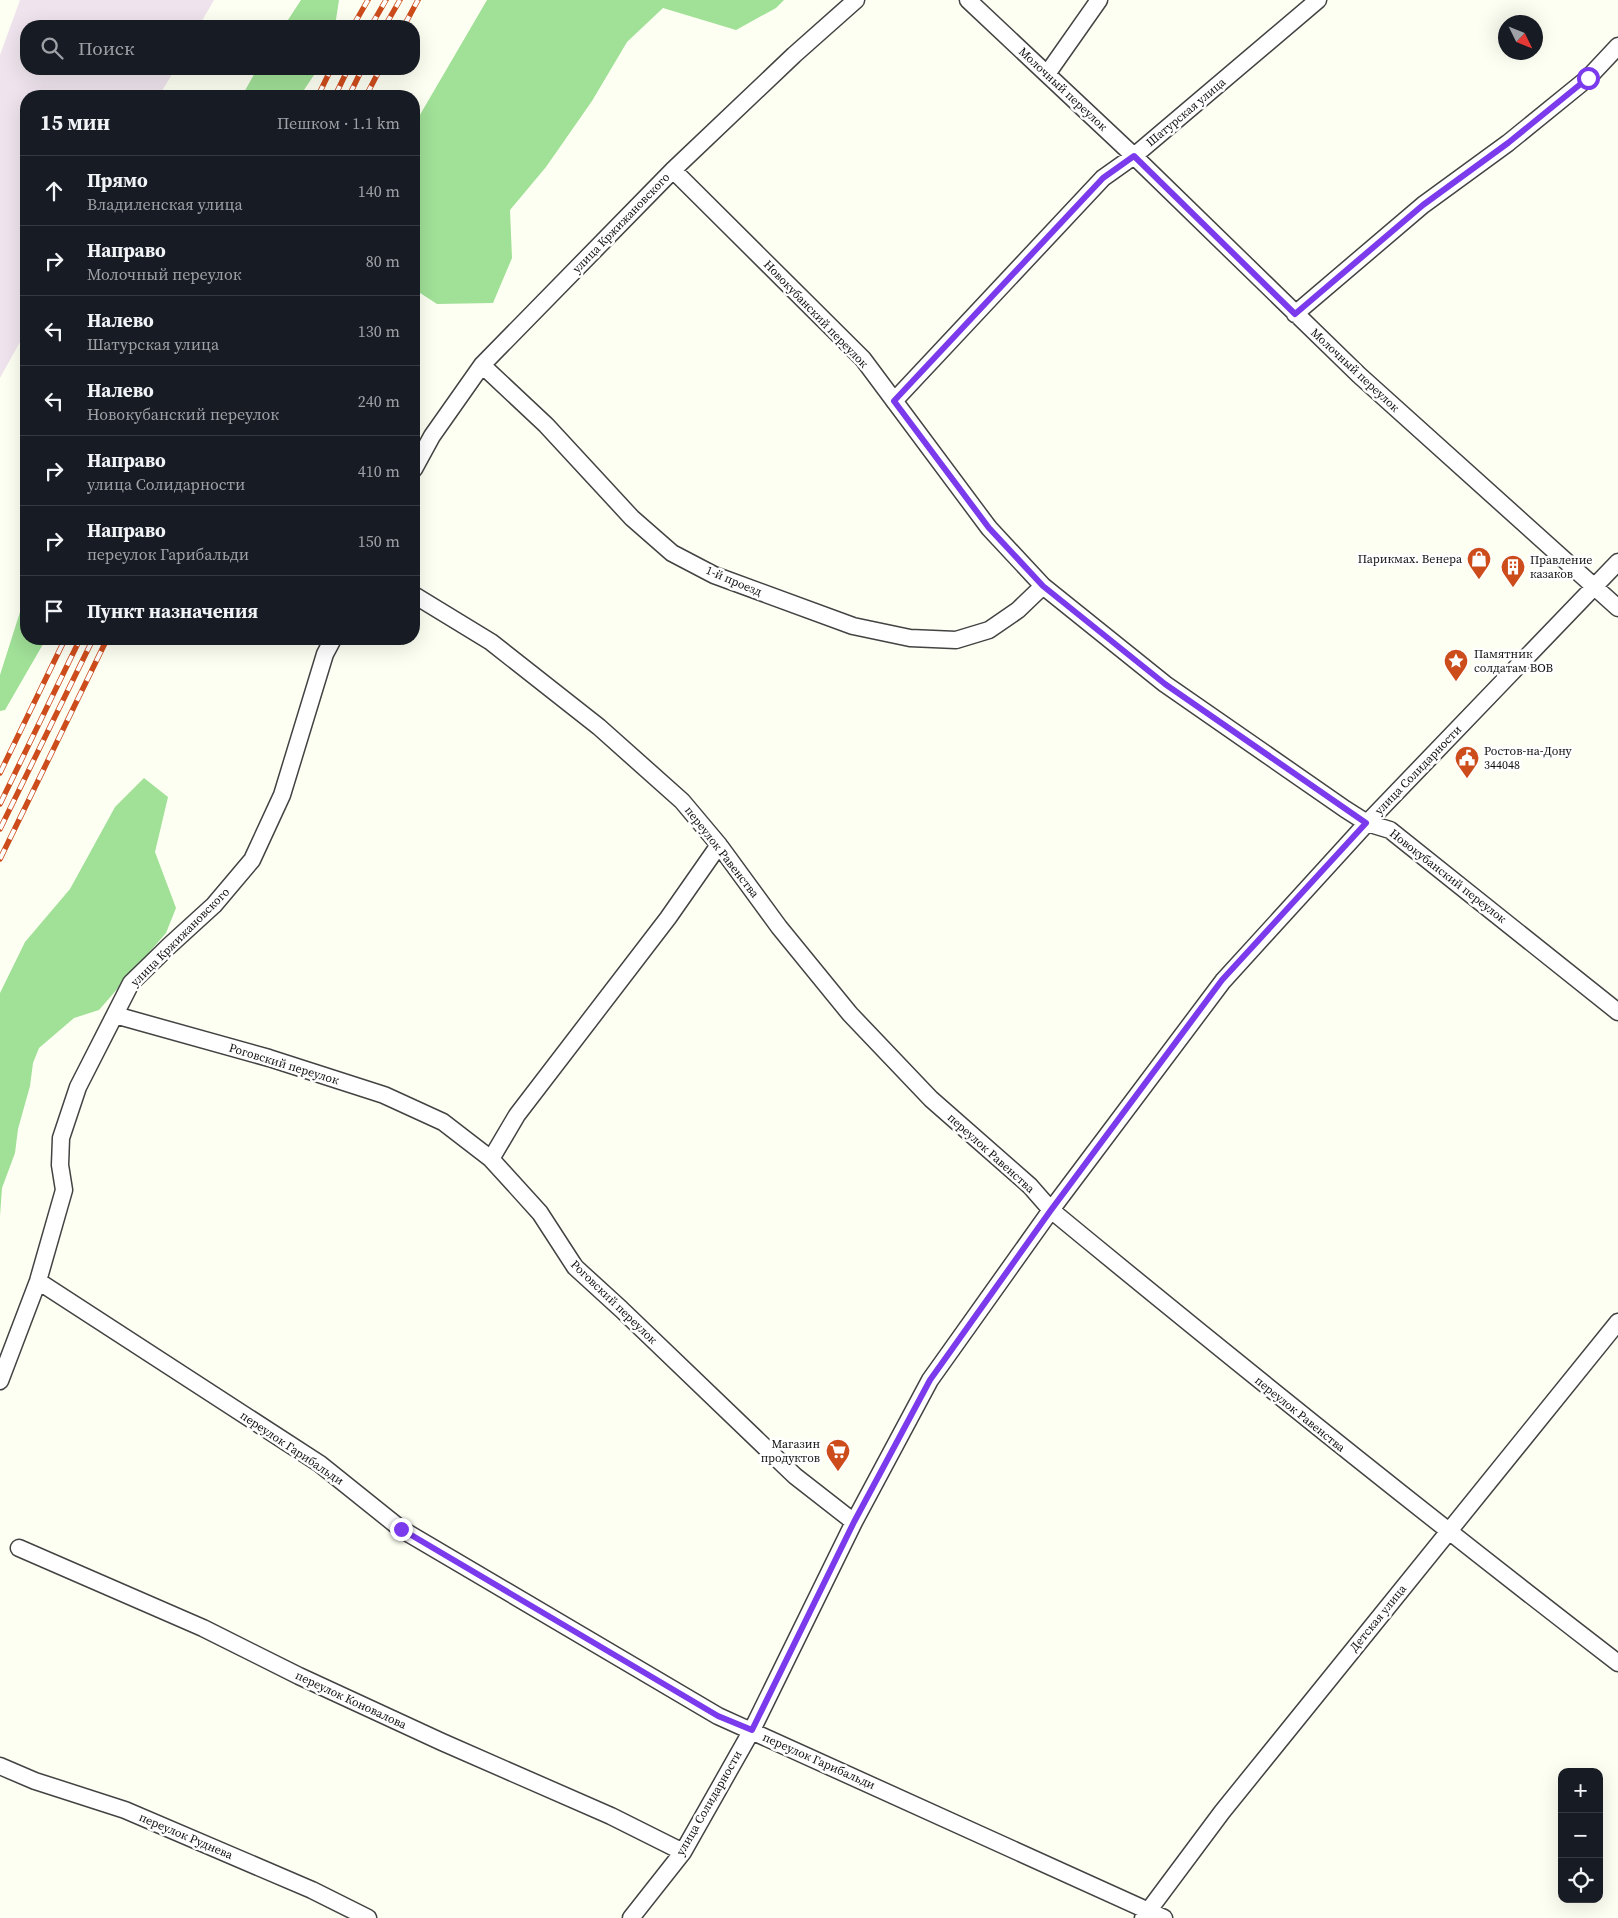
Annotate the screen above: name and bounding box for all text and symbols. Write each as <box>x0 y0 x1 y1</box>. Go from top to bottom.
north arrow <box>1498 15 1543 60</box>
search box <box>20 20 420 75</box>
icon: search <box>38 34 66 62</box>
text: Поиск <box>78 35 135 61</box>
street label: Молочный переулок <box>1015 44 1111 135</box>
route start <box>1577 67 1600 90</box>
street label: Шатурская улица <box>1143 73 1230 150</box>
text: 15 мин <box>40 108 110 137</box>
text: Пешком · 1.1 km <box>277 112 400 134</box>
text: Прямо <box>87 167 148 193</box>
street label: улица Кржижановского <box>569 169 673 277</box>
icon: ahead <box>40 177 68 205</box>
text: 140 m <box>358 180 400 202</box>
text: Владиленская улица <box>87 193 243 215</box>
text: Направо <box>87 237 166 263</box>
icon: right <box>40 247 68 275</box>
text: 80 m <box>366 250 400 272</box>
street label: Новокубанский переулок <box>760 257 872 372</box>
text: Молочный переулок <box>87 263 242 285</box>
text: Налево <box>87 307 154 333</box>
icon: left <box>40 317 68 345</box>
text: 130 m <box>358 320 400 342</box>
street label: Молочный переулок <box>1307 325 1403 416</box>
text: Шатурская улица <box>87 333 219 355</box>
text: Налево <box>87 377 154 403</box>
icon: left <box>40 387 68 415</box>
text: 240 m <box>358 390 400 412</box>
text: Новокубанский переулок <box>87 403 279 425</box>
text: Направо <box>87 447 166 473</box>
icon: right <box>40 457 68 485</box>
text: 410 m <box>358 460 400 482</box>
text: улица Солидарности <box>87 473 245 495</box>
text: Направо <box>87 517 166 543</box>
icon: right <box>40 527 68 555</box>
text: 150 m <box>358 530 400 552</box>
text: переулок Гарибальди <box>87 543 249 565</box>
shop icon: Парикмах. Венера <box>1466 546 1492 580</box>
place label: Парикмах. Венера <box>1358 551 1463 567</box>
place label: Правление казаков <box>1530 552 1592 582</box>
building icon: Правление казаков <box>1500 554 1526 588</box>
street label: 1-й проезд <box>704 562 765 600</box>
icon: arrive <box>40 597 68 625</box>
text: Пункт назначения <box>87 598 258 624</box>
place label: Памятник солдатам ВОВ <box>1474 646 1553 676</box>
place icon: Памятник солдатам ВОВ <box>1443 648 1469 682</box>
street label: улица Солидарности <box>1371 722 1465 818</box>
place label: Ростов-на-Дону 344048 <box>1484 743 1573 773</box>
public building icon: Ростов-на-Дону 344048 <box>1454 745 1480 779</box>
street label: переулок Равенства <box>681 803 763 902</box>
street label: Новокубанский переулок <box>1386 825 1510 927</box>
street label: улица Кржижановского <box>127 884 233 990</box>
street label: Роговский переулок <box>227 1040 341 1088</box>
street label: переулок Равенства <box>944 1110 1039 1197</box>
street label: Роговский переулок <box>567 1257 661 1348</box>
street label: переулок Равенства <box>1251 1372 1349 1456</box>
street label: переулок Гарибальди <box>237 1407 347 1489</box>
place label: Магазин продуктов <box>761 1436 820 1466</box>
supermarket icon: Магазин продуктов <box>825 1438 851 1472</box>
route end <box>390 1518 413 1541</box>
street label: Детская улица <box>1346 1580 1411 1655</box>
street label: переулок Коновалова <box>293 1667 410 1733</box>
street label: переулок Гарибальди <box>760 1729 878 1793</box>
street label: улица Солидарности <box>672 1747 746 1858</box>
map controls <box>1558 1768 1603 1903</box>
button: + <box>1558 1768 1603 1813</box>
street label: переулок Руднева <box>137 1809 236 1863</box>
button: − <box>1558 1813 1603 1858</box>
button: locate <box>1558 1858 1603 1903</box>

